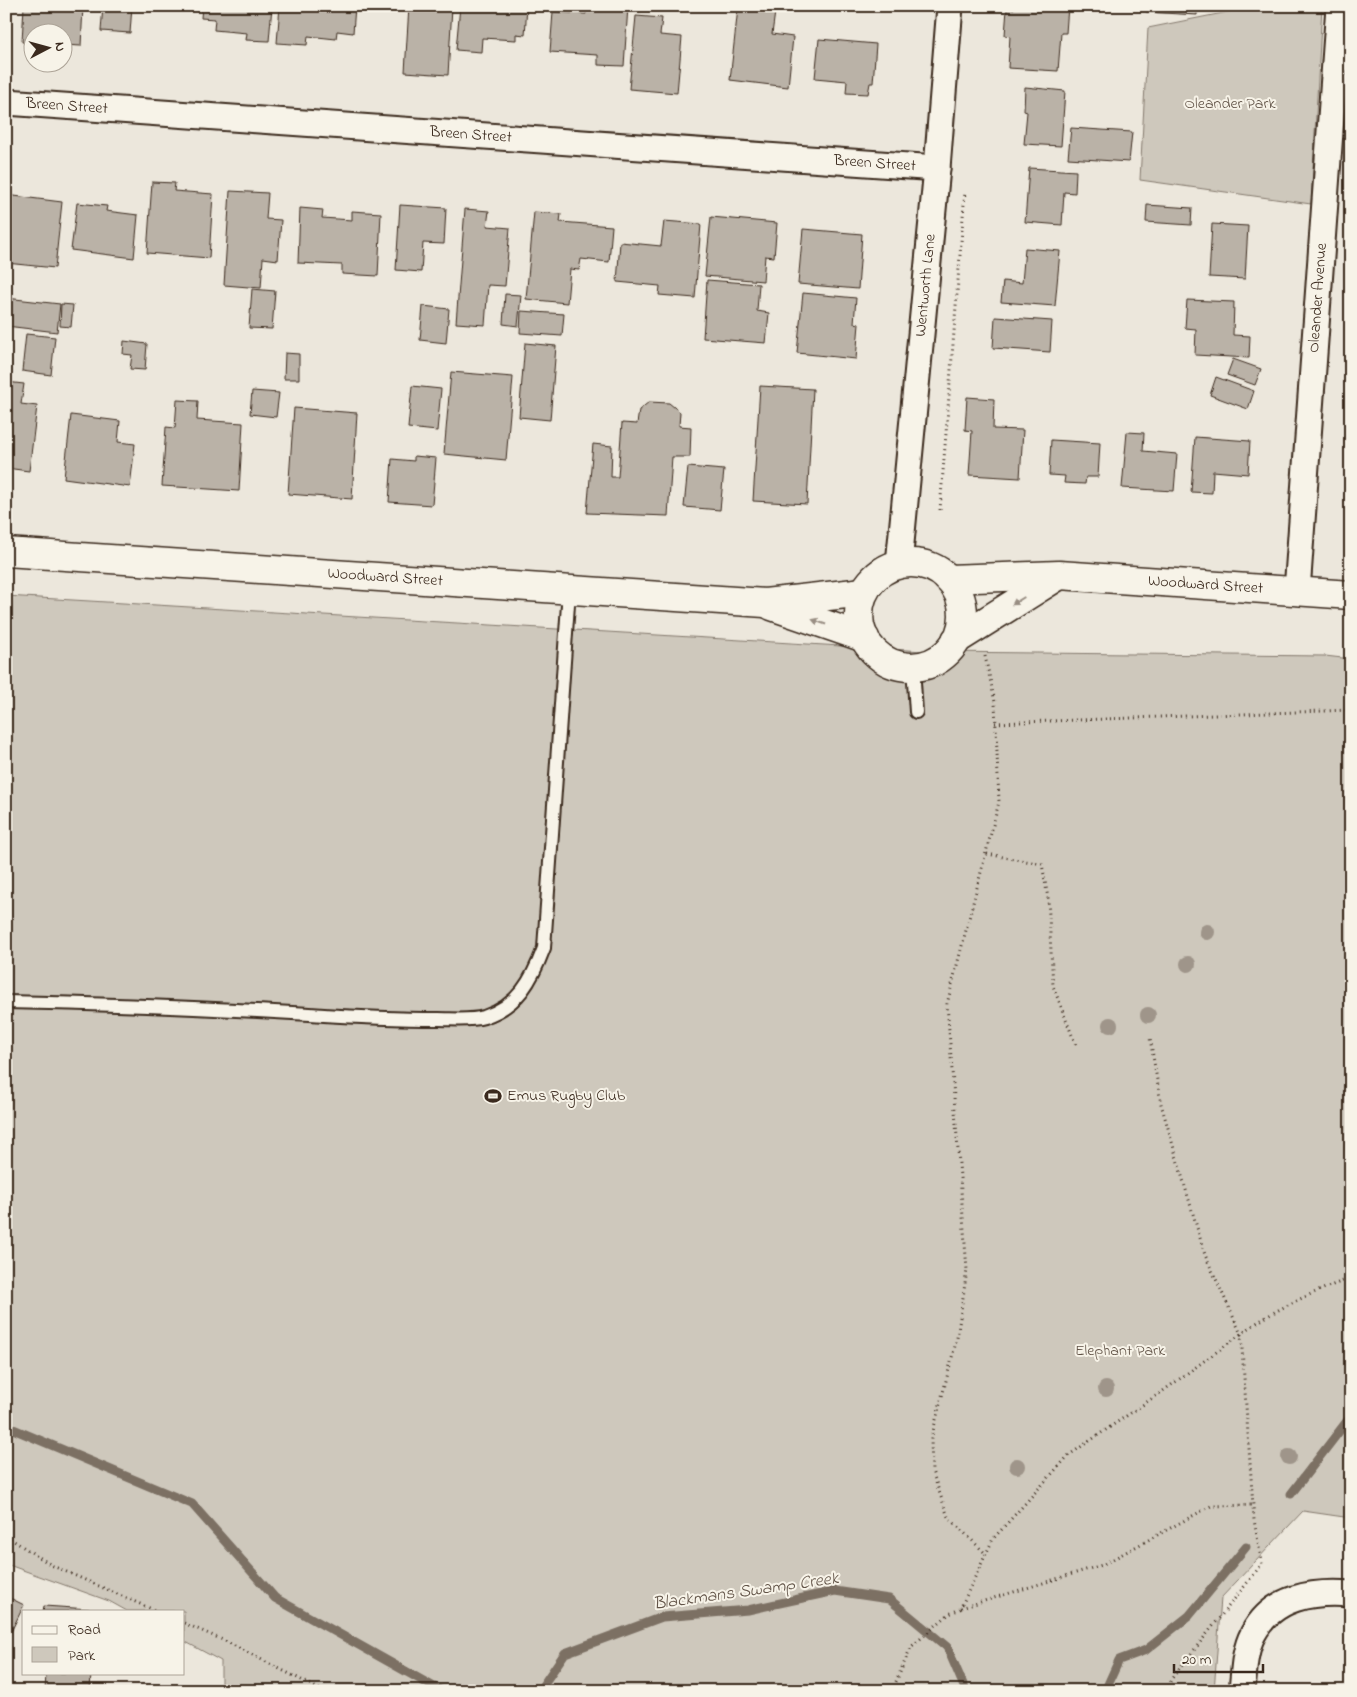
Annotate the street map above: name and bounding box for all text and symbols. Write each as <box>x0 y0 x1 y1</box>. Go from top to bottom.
north arrow <box>22 22 72 72</box>
text: N <box>49 41 70 53</box>
street label: Breen Street <box>24 91 109 121</box>
park label: Oleander Park <box>1185 92 1276 116</box>
street label: Breen Street <box>428 120 513 150</box>
street label: Breen Street <box>832 149 917 179</box>
street label: Wentworth Lane <box>909 232 943 338</box>
street label: Oleander Avenue <box>1302 241 1334 353</box>
street label: Woodward Street <box>327 562 444 593</box>
street label: Woodward Street <box>1147 569 1265 601</box>
one-way arrow <box>1011 596 1024 605</box>
one-way arrow <box>811 618 826 626</box>
place label: Emus Rugby Club <box>507 1084 626 1108</box>
sports icon: Emus Rugby Club <box>483 1086 503 1106</box>
park label: Elephant Park <box>1075 1339 1166 1363</box>
water label: Blackmans Swamp Creek <box>652 1566 841 1618</box>
legend <box>22 1610 185 1674</box>
text: Road <box>68 1619 101 1641</box>
scale bar <box>1174 1642 1263 1674</box>
text: Park <box>68 1645 96 1667</box>
text: 20 m <box>1182 1649 1212 1671</box>

